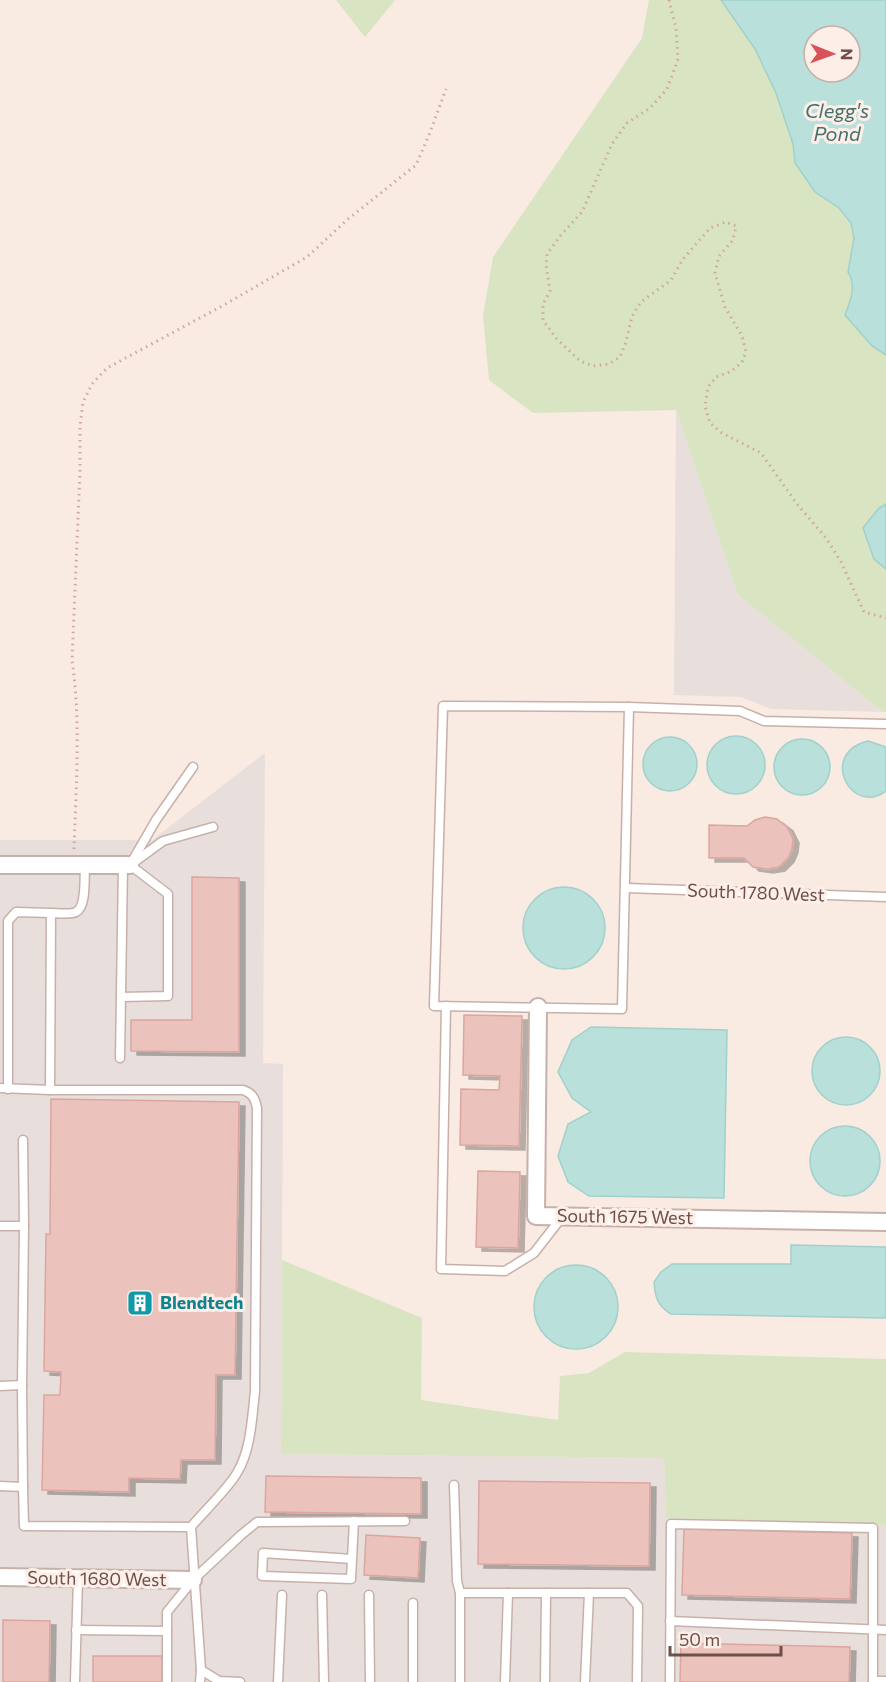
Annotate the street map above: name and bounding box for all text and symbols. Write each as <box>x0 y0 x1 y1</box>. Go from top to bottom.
north arrow <box>802 24 862 84</box>
text: N <box>838 48 857 60</box>
water label: Clegg's Pond <box>805 98 869 145</box>
street label: South 1780 West <box>687 879 825 905</box>
street label: South 1675 West <box>557 1204 693 1228</box>
building icon: Blendtech <box>125 1288 155 1318</box>
place label: Blendtech <box>160 1291 243 1313</box>
street label: South 1680 West <box>27 1566 167 1590</box>
scale bar <box>670 1619 781 1657</box>
text: 50 m <box>679 1628 720 1650</box>

